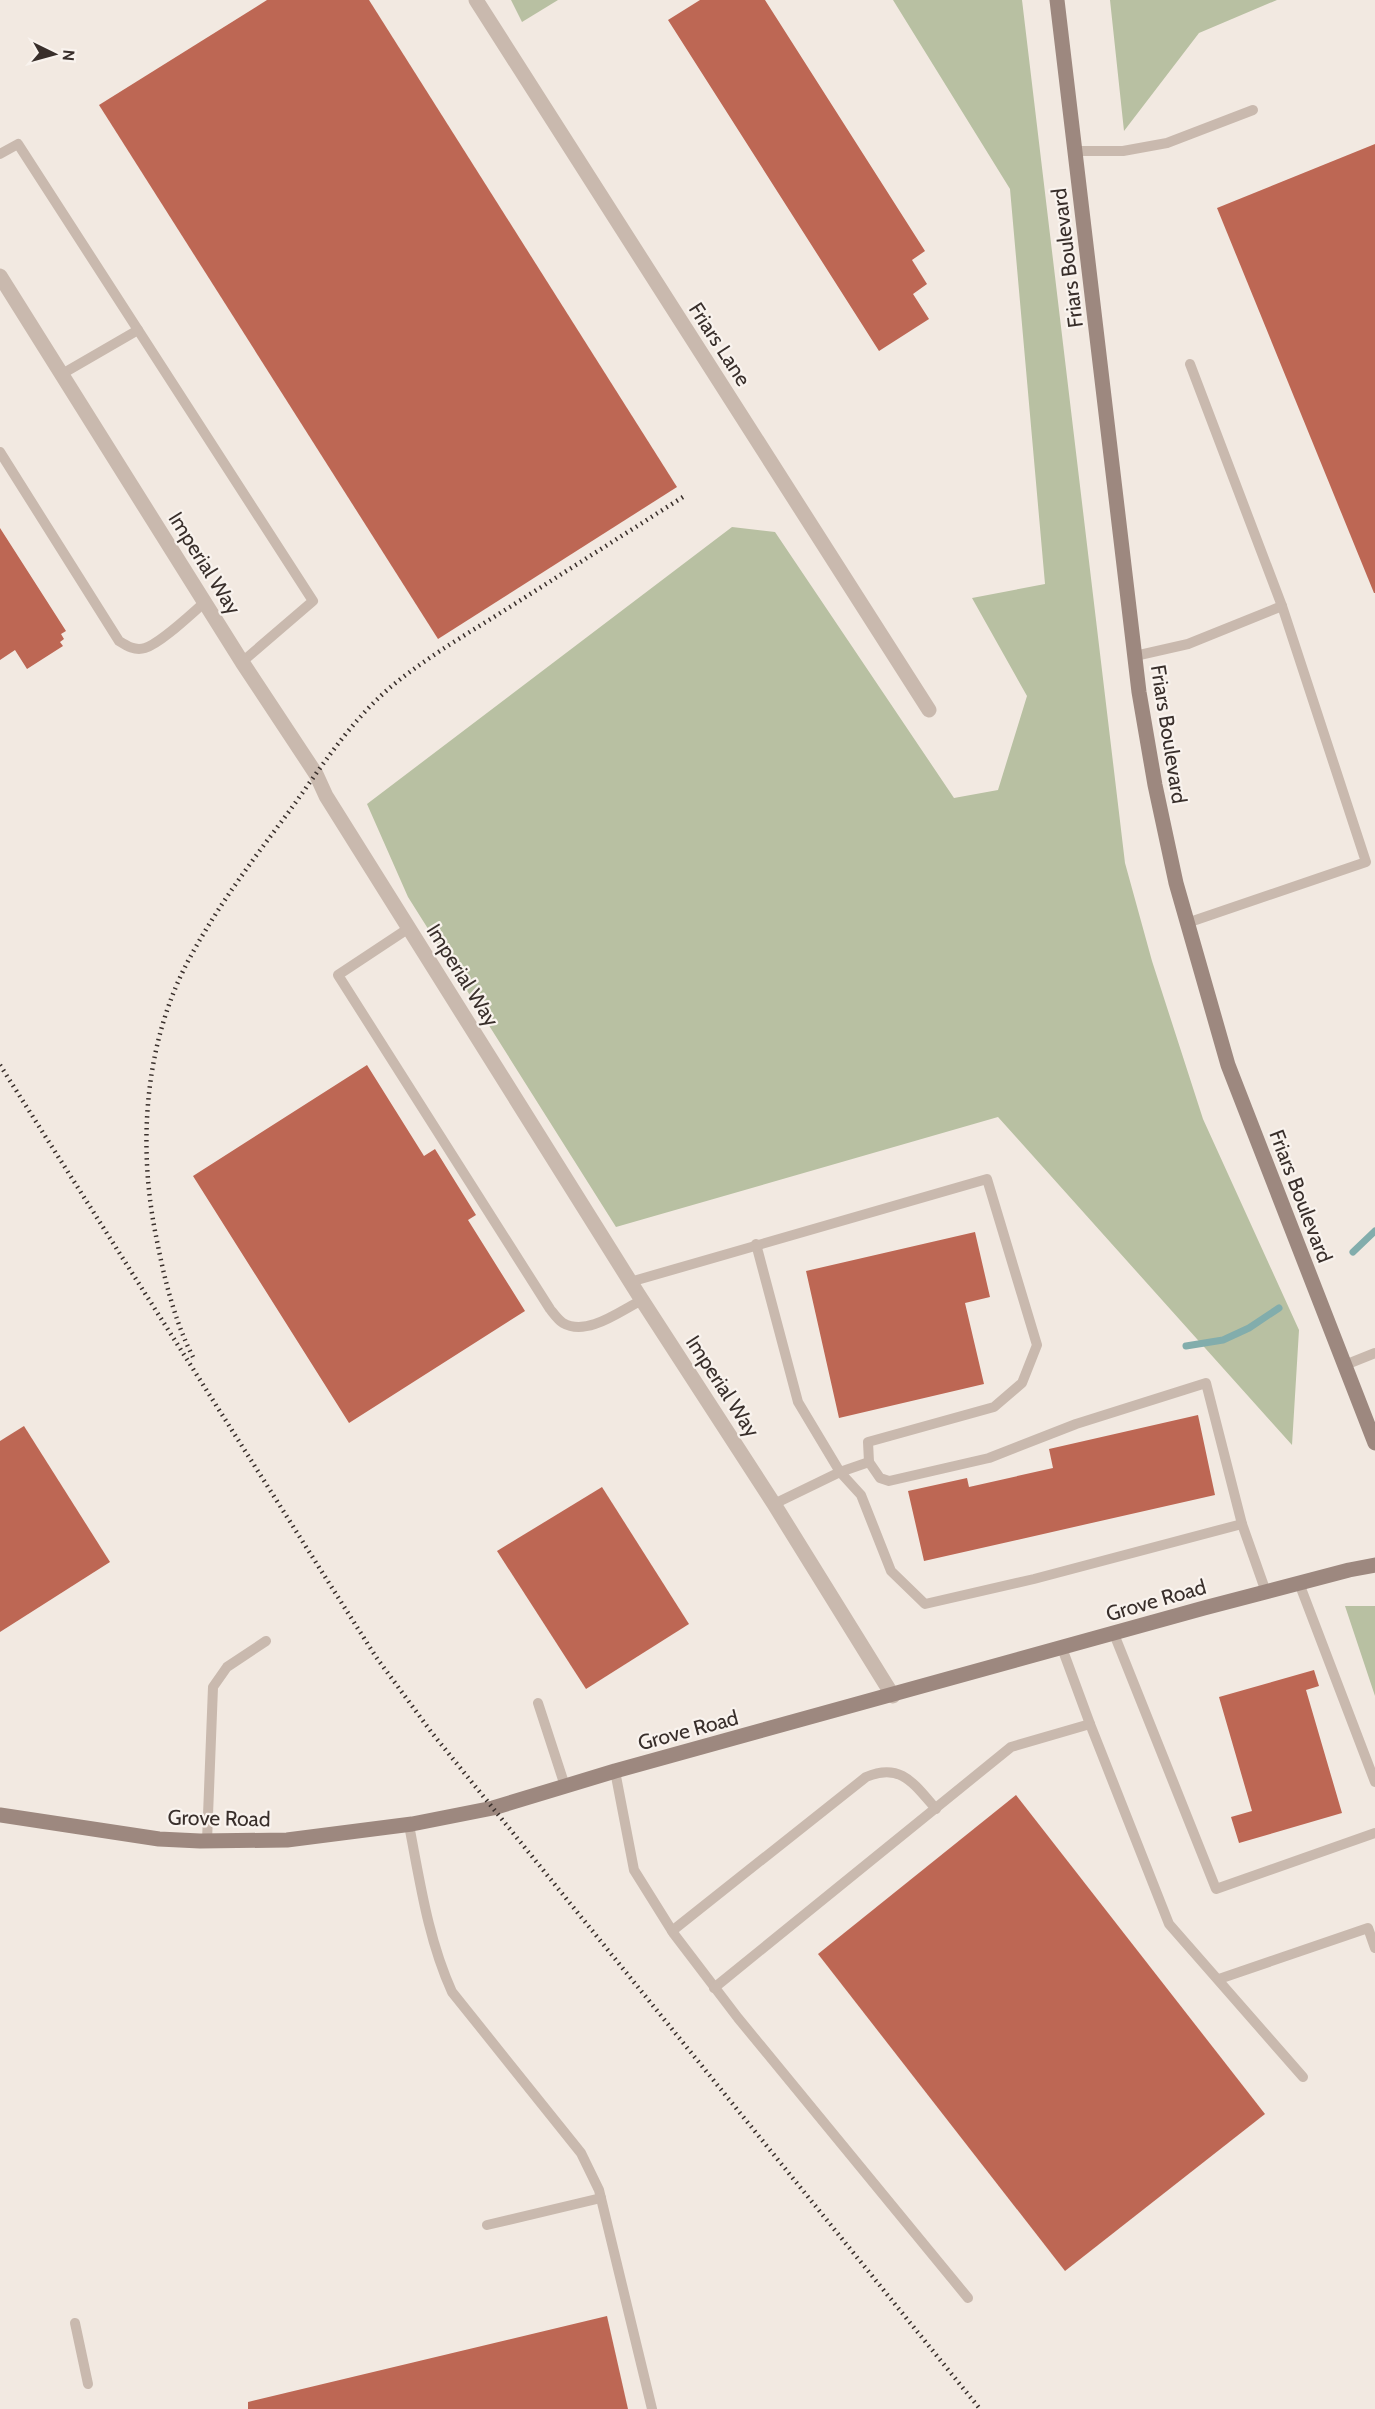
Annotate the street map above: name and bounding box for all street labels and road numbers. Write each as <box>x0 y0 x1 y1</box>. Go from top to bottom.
street label: Friars Boulevard <box>1046 187 1088 329</box>
street label: Friars Lane <box>684 298 756 391</box>
street label: Imperial Way <box>164 507 247 619</box>
street label: Friars Boulevard <box>1146 663 1192 805</box>
street label: Imperial Way <box>422 919 505 1031</box>
street label: Friars Boulevard <box>1264 1126 1338 1266</box>
street label: Imperial Way <box>681 1330 765 1442</box>
street label: Grove Road <box>1103 1574 1209 1626</box>
street label: Grove Road <box>635 1705 741 1755</box>
street label: Grove Road <box>167 1805 271 1831</box>

